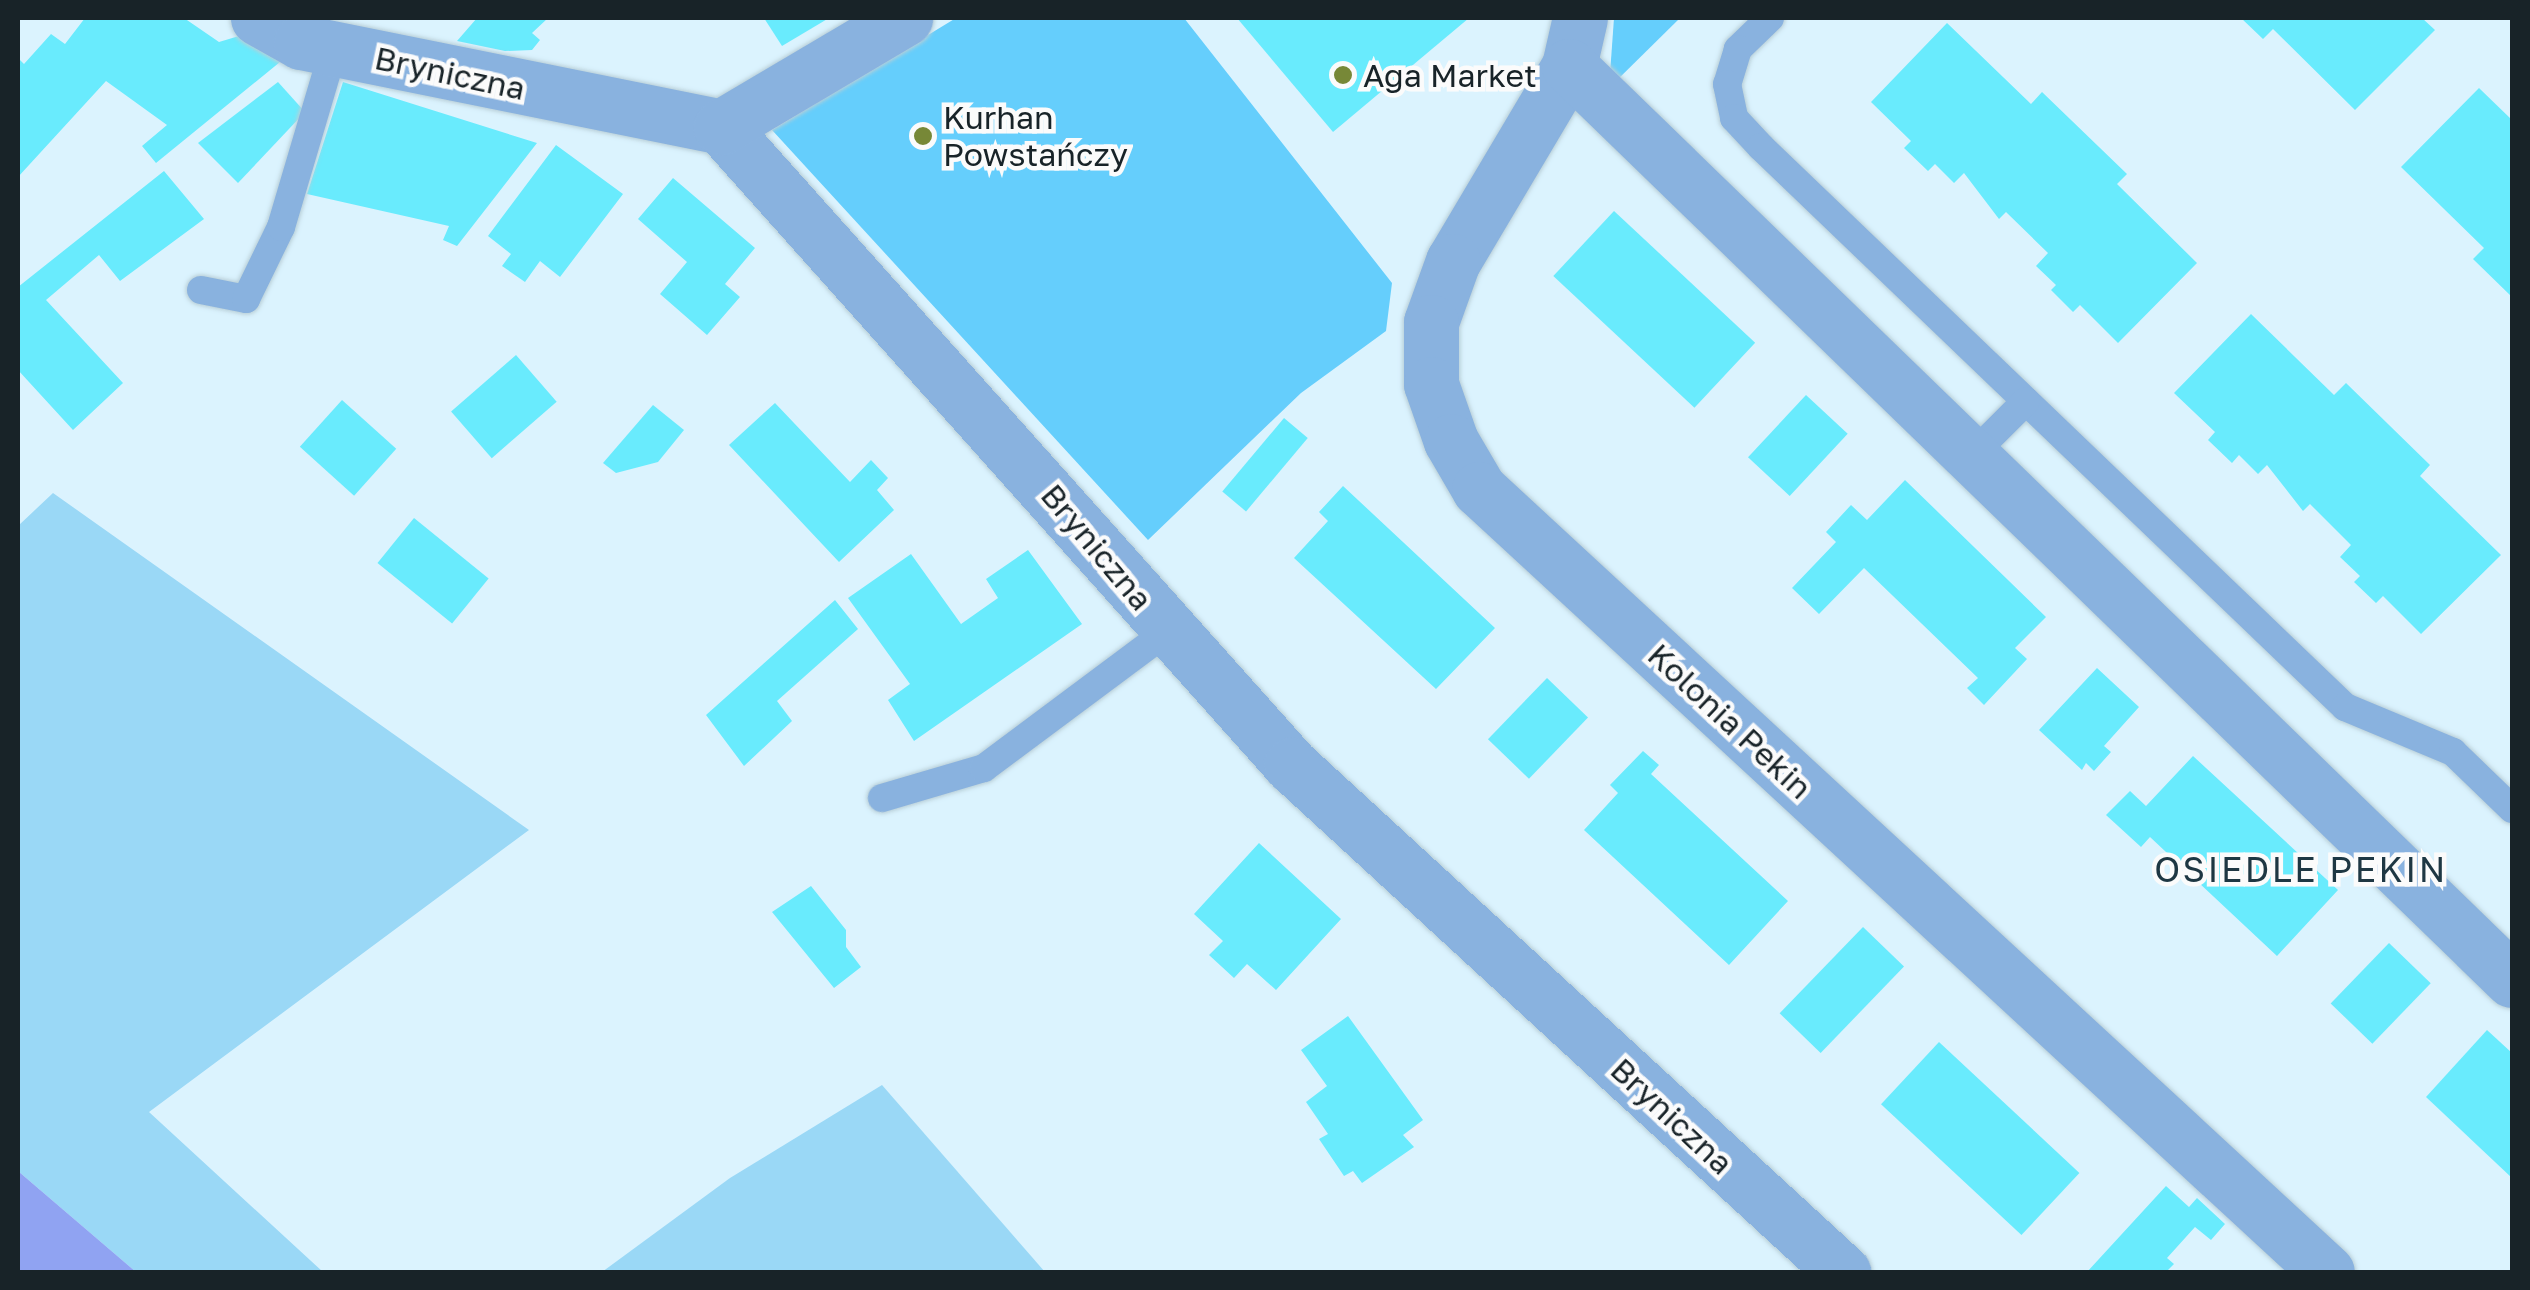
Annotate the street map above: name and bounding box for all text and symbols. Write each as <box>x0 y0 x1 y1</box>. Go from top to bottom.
street label: Bryniczna <box>371 38 529 108</box>
place label: Aga Market <box>1363 56 1537 94</box>
marker: Aga Market <box>1332 64 1354 86</box>
place label: Kurhan Powstańczy <box>943 99 1128 174</box>
marker: Kurhan Powstańczy <box>912 125 934 147</box>
street label: Bryniczna <box>1033 476 1161 618</box>
street label: Kolonia Pekin <box>1640 635 1820 807</box>
district label: OSIEDLE PEKIN <box>2154 848 2448 890</box>
street label: Bryniczna <box>1603 1050 1741 1182</box>

